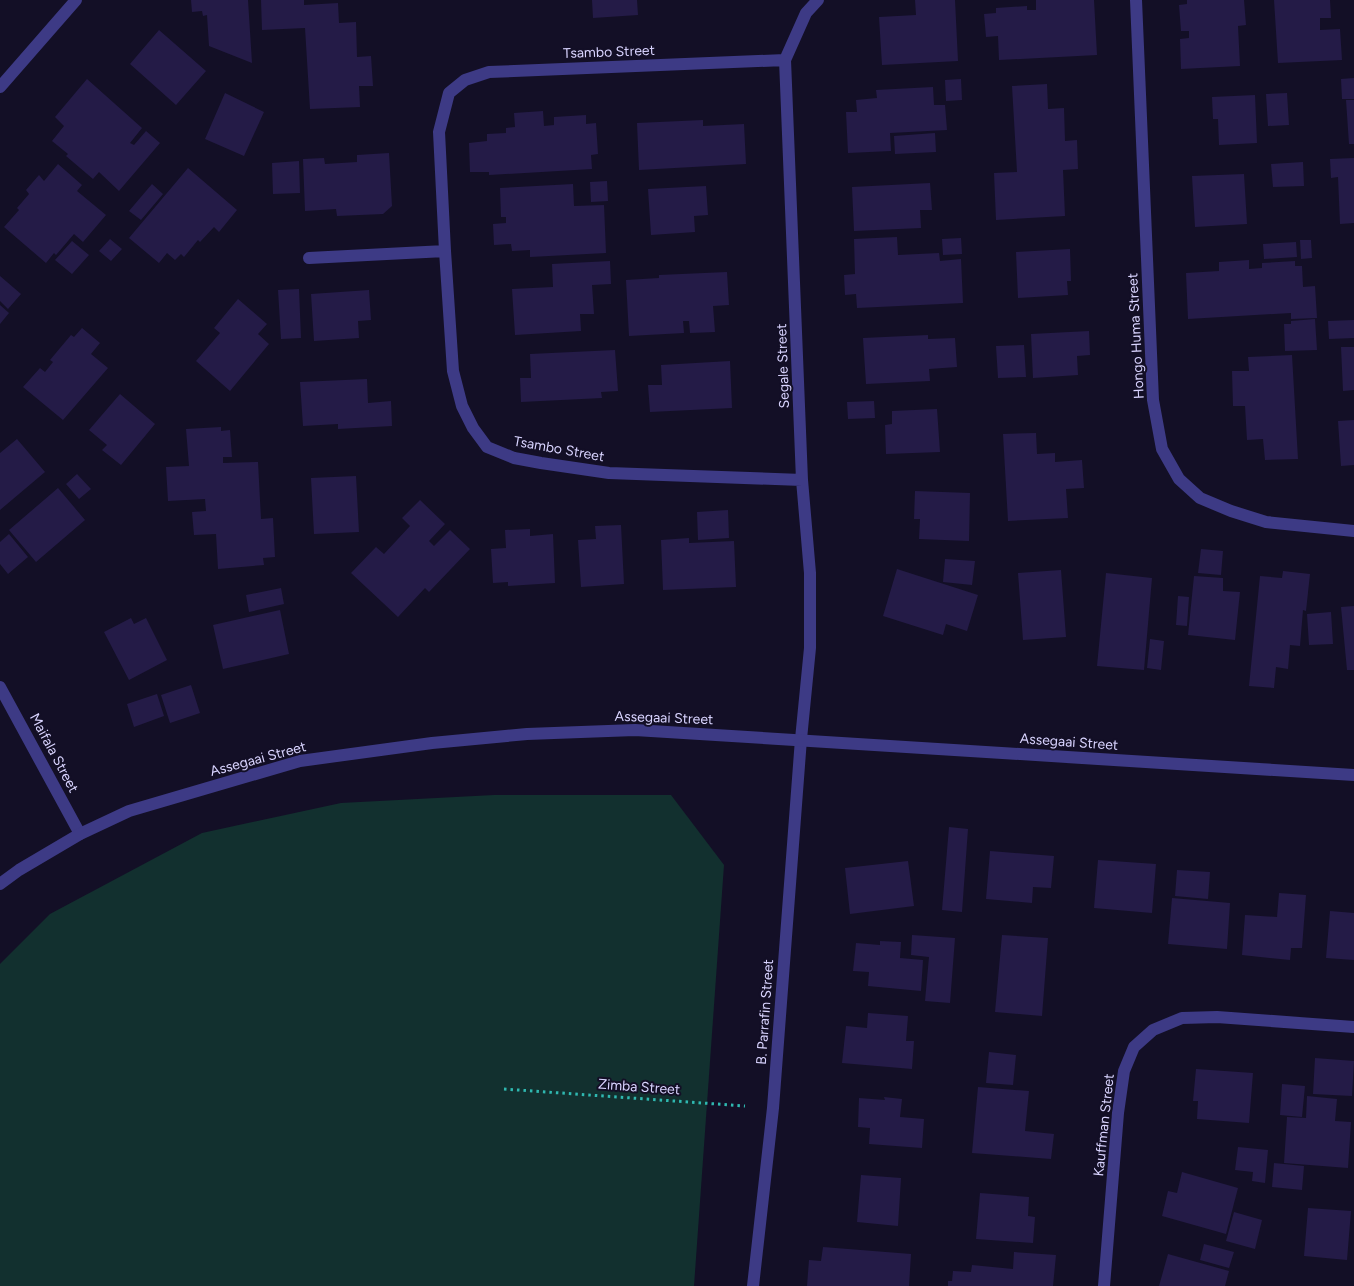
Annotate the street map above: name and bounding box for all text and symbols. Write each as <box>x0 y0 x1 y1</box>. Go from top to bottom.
street label: Tsambo Street <box>563 42 655 62</box>
street label: Hongo Huma Street <box>1124 273 1148 399</box>
street label: Segale Street <box>773 323 793 409</box>
street label: Tsambo Street <box>512 433 606 465</box>
street label: Assegaai Street <box>614 708 714 728</box>
street label: Maifala Street <box>26 710 82 796</box>
street label: Assegaai Street <box>1019 730 1119 754</box>
street label: Assegaai Street <box>208 738 308 780</box>
street label: B. Parrafin Street <box>753 959 777 1065</box>
street label: Kauffman Street <box>1090 1073 1118 1177</box>
street label: Zimba Street <box>597 1076 681 1098</box>

